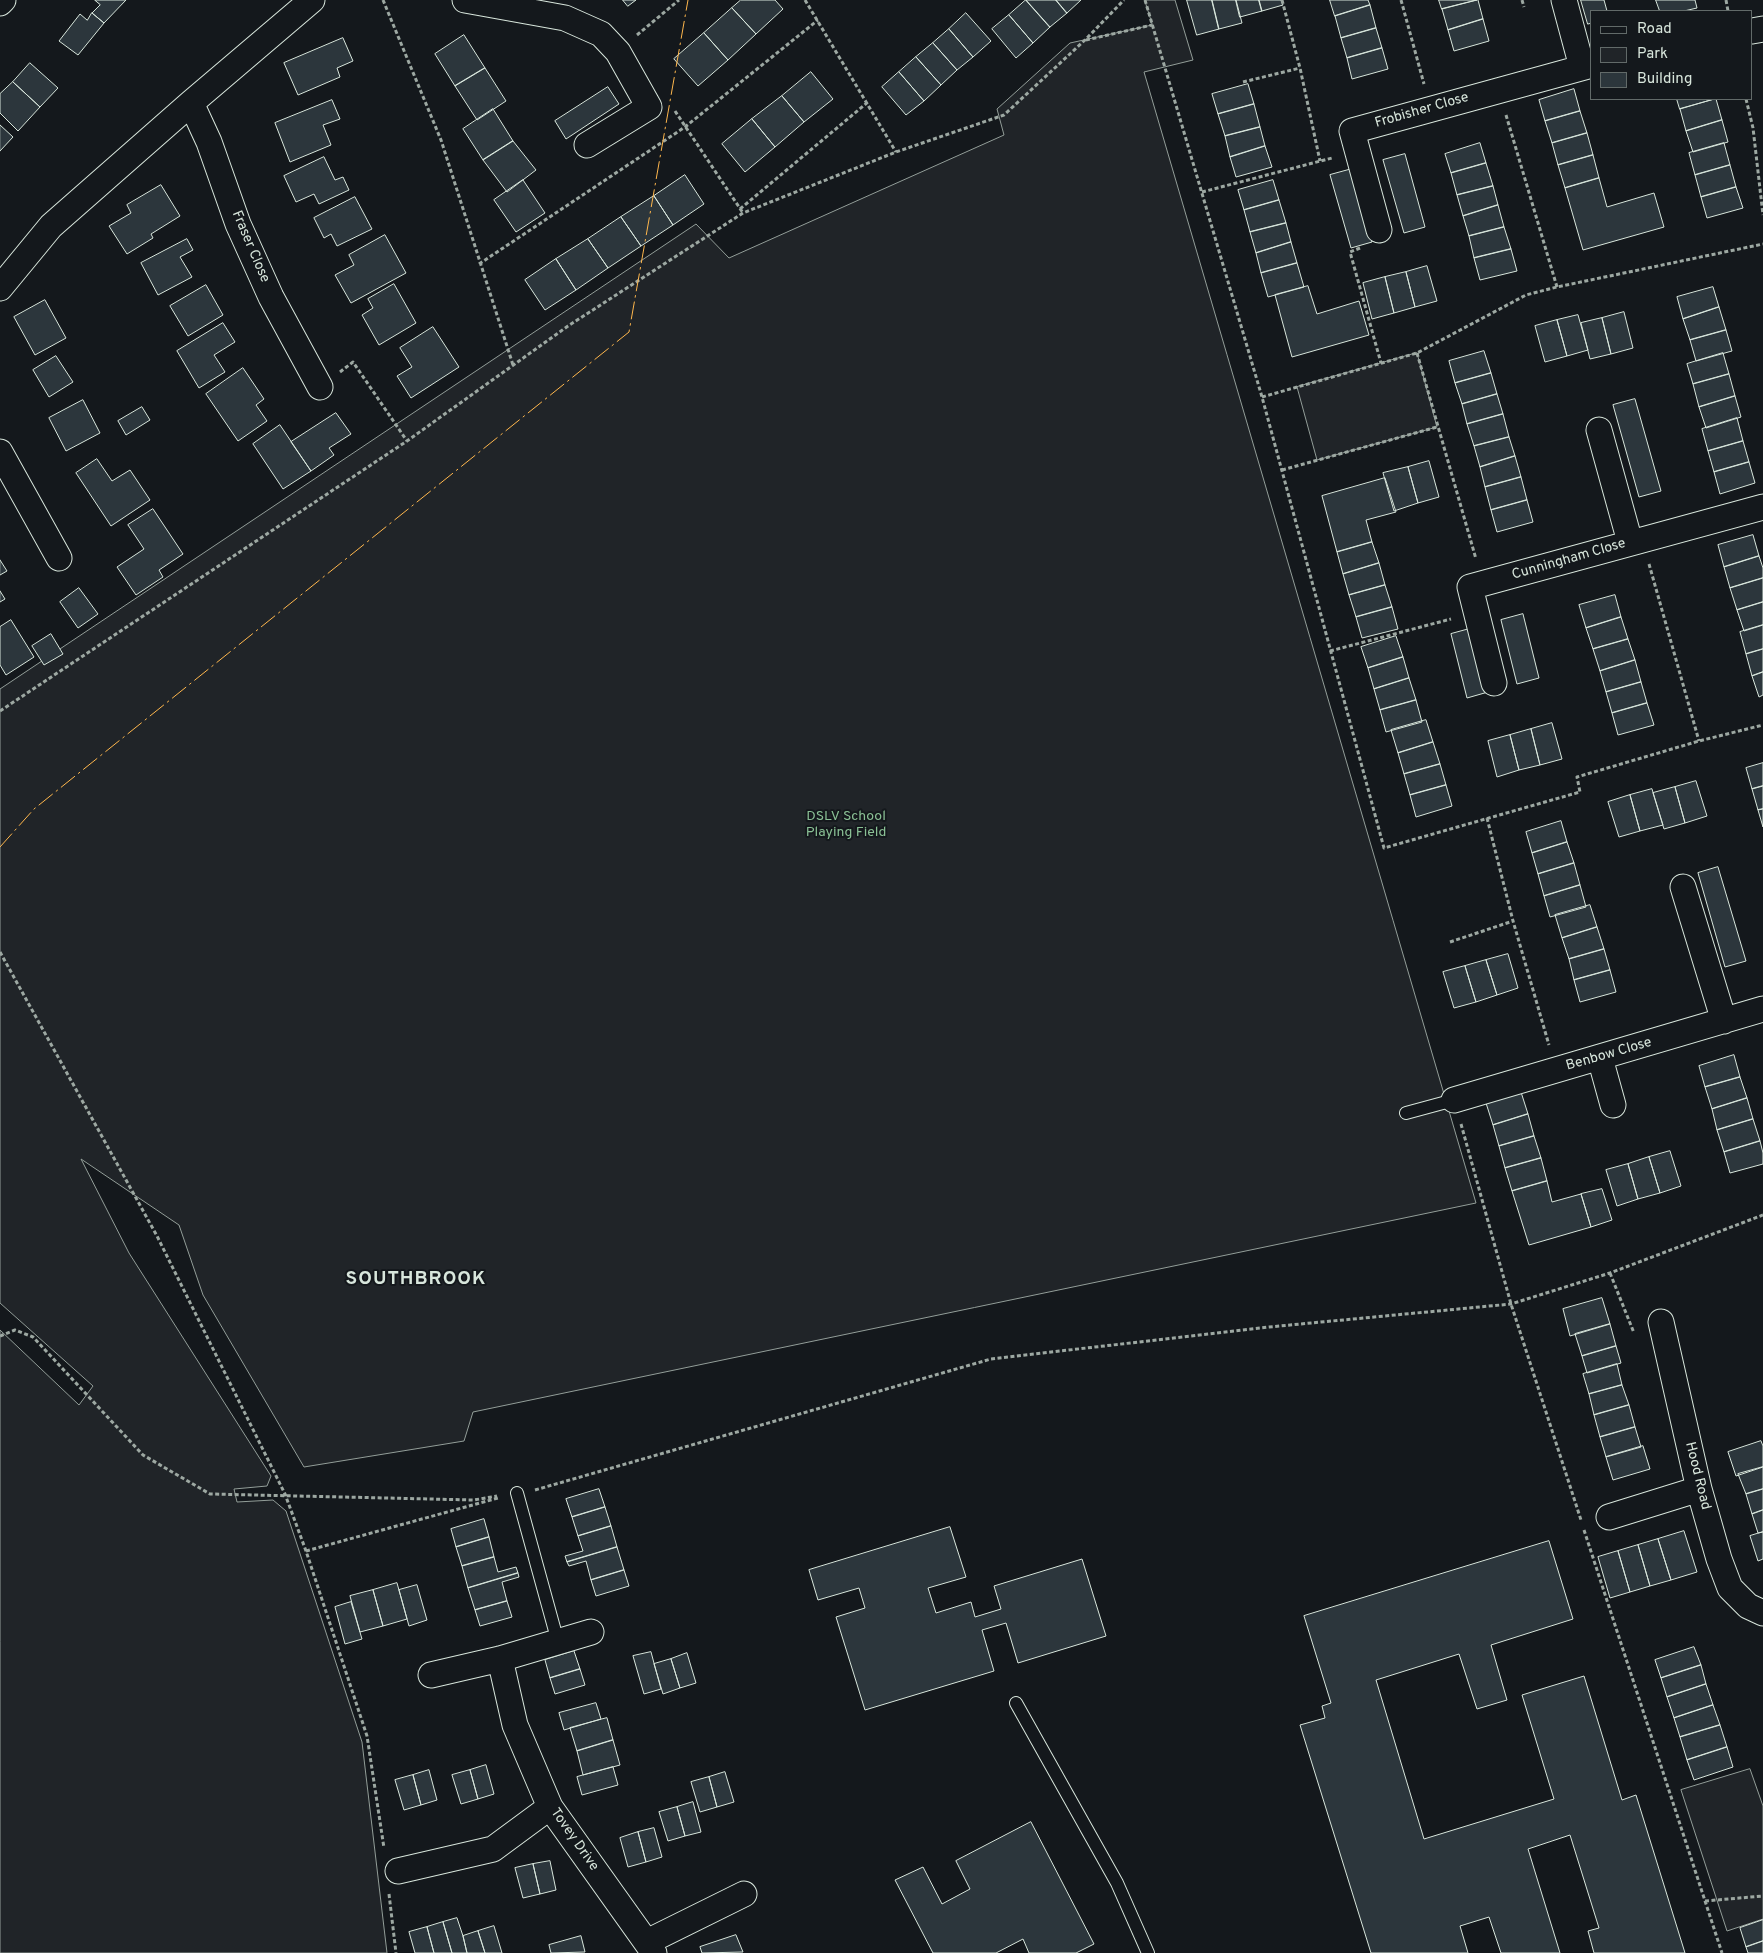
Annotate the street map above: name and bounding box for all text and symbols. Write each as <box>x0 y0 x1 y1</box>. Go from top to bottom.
legend <box>1590 10 1753 100</box>
text: Road <box>1637 20 1672 39</box>
text: Park <box>1637 45 1668 64</box>
text: Building <box>1637 70 1692 89</box>
street label: Frobisher Close <box>1373 90 1471 132</box>
street label: Fraser Close <box>227 208 273 286</box>
street label: Cunningham Close <box>1510 536 1628 584</box>
park label: DSLV School Playing Field <box>806 809 886 842</box>
street label: Benbow Close <box>1564 1035 1654 1075</box>
district label: SOUTHBROOK <box>344 1269 488 1291</box>
street label: Hood Road <box>1680 1440 1714 1512</box>
street label: Tovey Drive <box>546 1805 602 1875</box>

